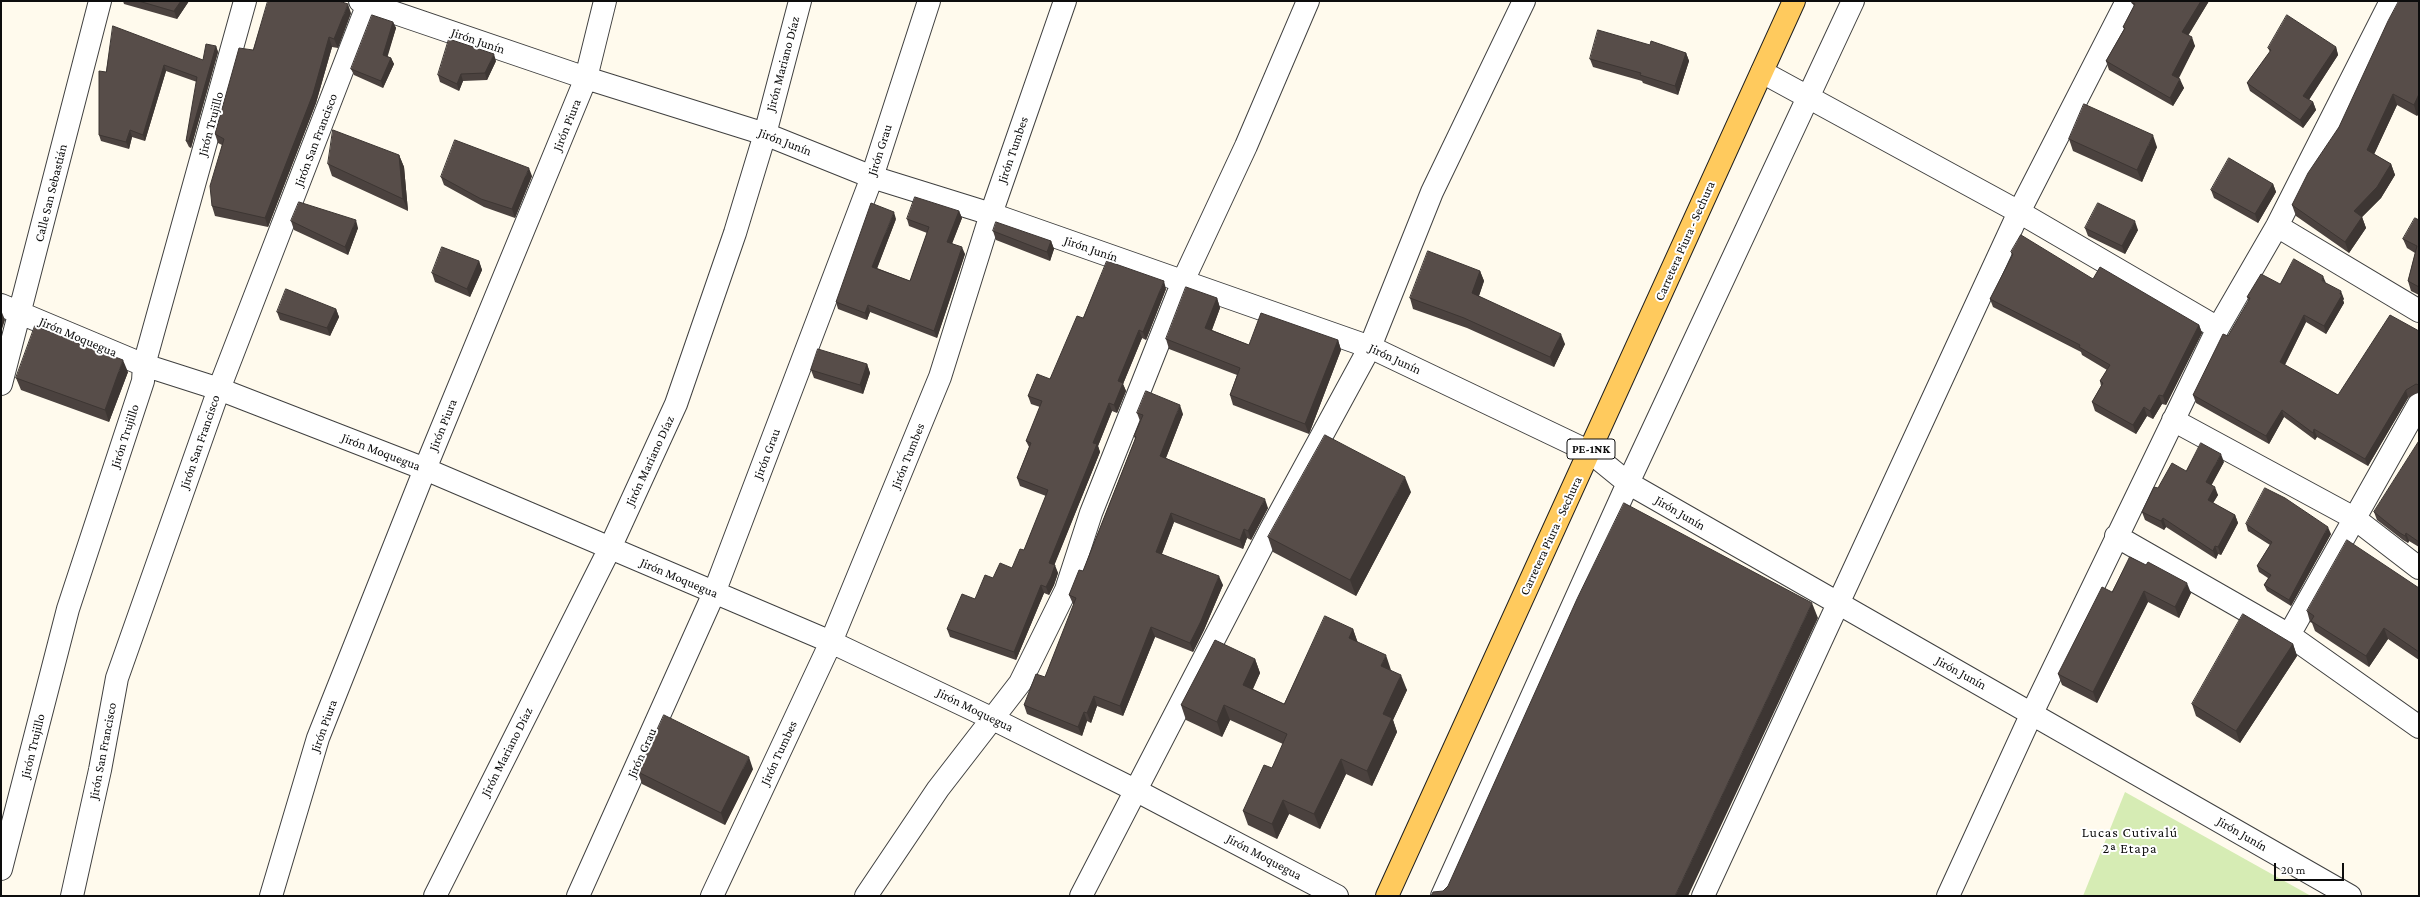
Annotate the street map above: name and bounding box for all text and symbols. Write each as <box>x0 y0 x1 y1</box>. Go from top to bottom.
street label: Jirón Mariano Díaz <box>763 15 803 113</box>
street label: Jirón Junín <box>449 25 507 57</box>
street label: Jirón Trujillo <box>195 90 227 158</box>
street label: Jirón San Francisco <box>291 91 341 189</box>
street label: Jirón Piura <box>550 97 584 153</box>
street label: Jirón Tumbes <box>994 115 1032 185</box>
street label: Jirón Grau <box>864 122 896 178</box>
street label: Jirón Junín <box>756 125 814 159</box>
street label: Calle San Sebastián <box>31 142 71 244</box>
street label: Carretera Piura - Sechura <box>1652 179 1718 303</box>
street label: Jirón Junín <box>1062 233 1120 265</box>
street label: Jirón Moquegua <box>37 314 119 360</box>
street label: Jirón Junín <box>1366 340 1424 378</box>
street label: Jirón San Francisco <box>177 393 223 491</box>
street label: Jirón Piura <box>426 397 460 453</box>
street label: Jirón Trujillo <box>107 402 143 470</box>
street label: Jirón Mariano Díaz <box>622 413 678 509</box>
street label: Jirón Tumbes <box>888 421 928 491</box>
street label: Jirón Grau <box>750 426 784 482</box>
street label: Jirón Moquegua <box>339 430 423 474</box>
road number: PE-1NK <box>1567 439 1615 459</box>
street label: Carretera Piura - Sechura <box>1517 474 1585 598</box>
street label: Jirón Junín <box>1652 492 1708 534</box>
street label: Jirón Moquegua <box>638 555 720 601</box>
street label: Jirón Junín <box>1933 653 1989 693</box>
street label: Jirón Moquegua <box>934 685 1016 735</box>
street label: Jirón Piura <box>307 698 341 754</box>
street label: Jirón San Francisco <box>86 701 120 801</box>
street label: Jirón Mariano Díaz <box>478 705 536 799</box>
street label: Jirón Trujillo <box>17 712 49 780</box>
street label: Jirón Tumbes <box>757 718 801 788</box>
street label: Jirón Grau <box>624 726 660 780</box>
street label: Jirón Junín <box>2214 813 2270 855</box>
district label: Lucas Cutivalú 2ª Etapa <box>2082 825 2178 858</box>
street label: Jirón Moquegua <box>1224 831 1304 883</box>
scale bar <box>2276 855 2346 881</box>
text: 20 m <box>2281 863 2305 877</box>

